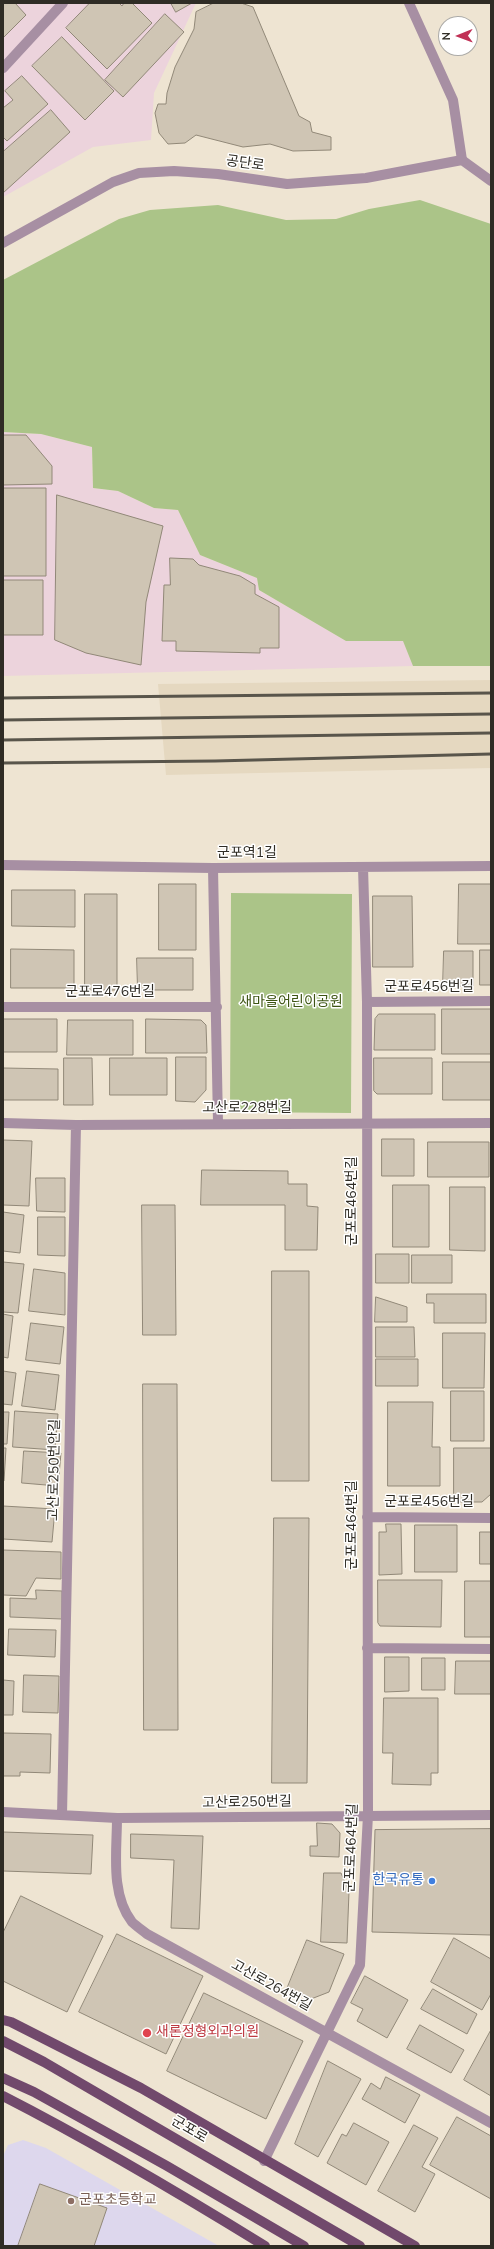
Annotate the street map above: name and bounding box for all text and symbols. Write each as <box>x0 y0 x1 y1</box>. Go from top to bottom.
north arrow <box>438 16 478 56</box>
text: N <box>439 32 454 40</box>
street label: 공단로 <box>225 153 265 175</box>
street label: 군포역1길 <box>217 846 277 862</box>
street label: 군포로456번길 <box>384 980 474 996</box>
street label: 군포로476번길 <box>65 985 155 1001</box>
park label: 새마을어린이공원 <box>239 995 343 1011</box>
street label: 고산로228번길 <box>202 1101 292 1117</box>
street label: 군포로464번길 <box>345 1156 361 1246</box>
street label: 고산로250번안길 <box>46 1419 64 1521</box>
street label: 군포로464번길 <box>345 1480 361 1570</box>
street label: 군포로456번길 <box>384 1495 474 1511</box>
street label: 고산로250번길 <box>202 1794 292 1812</box>
street label: 군포로464번길 <box>342 1803 362 1893</box>
place label: 한국유통 <box>372 1873 424 1889</box>
marker: 한국유통 <box>427 1876 437 1886</box>
street label: 고산로264번길 <box>228 1957 314 2015</box>
place label: 새론정형외과의원 <box>156 2025 259 2041</box>
marker: 새론정형외과의원 <box>141 2027 153 2039</box>
street label: 군포로 <box>168 2113 210 2147</box>
place label: 군포초등학교 <box>79 2193 156 2209</box>
marker: 군포초등학교 <box>66 2196 76 2206</box>

